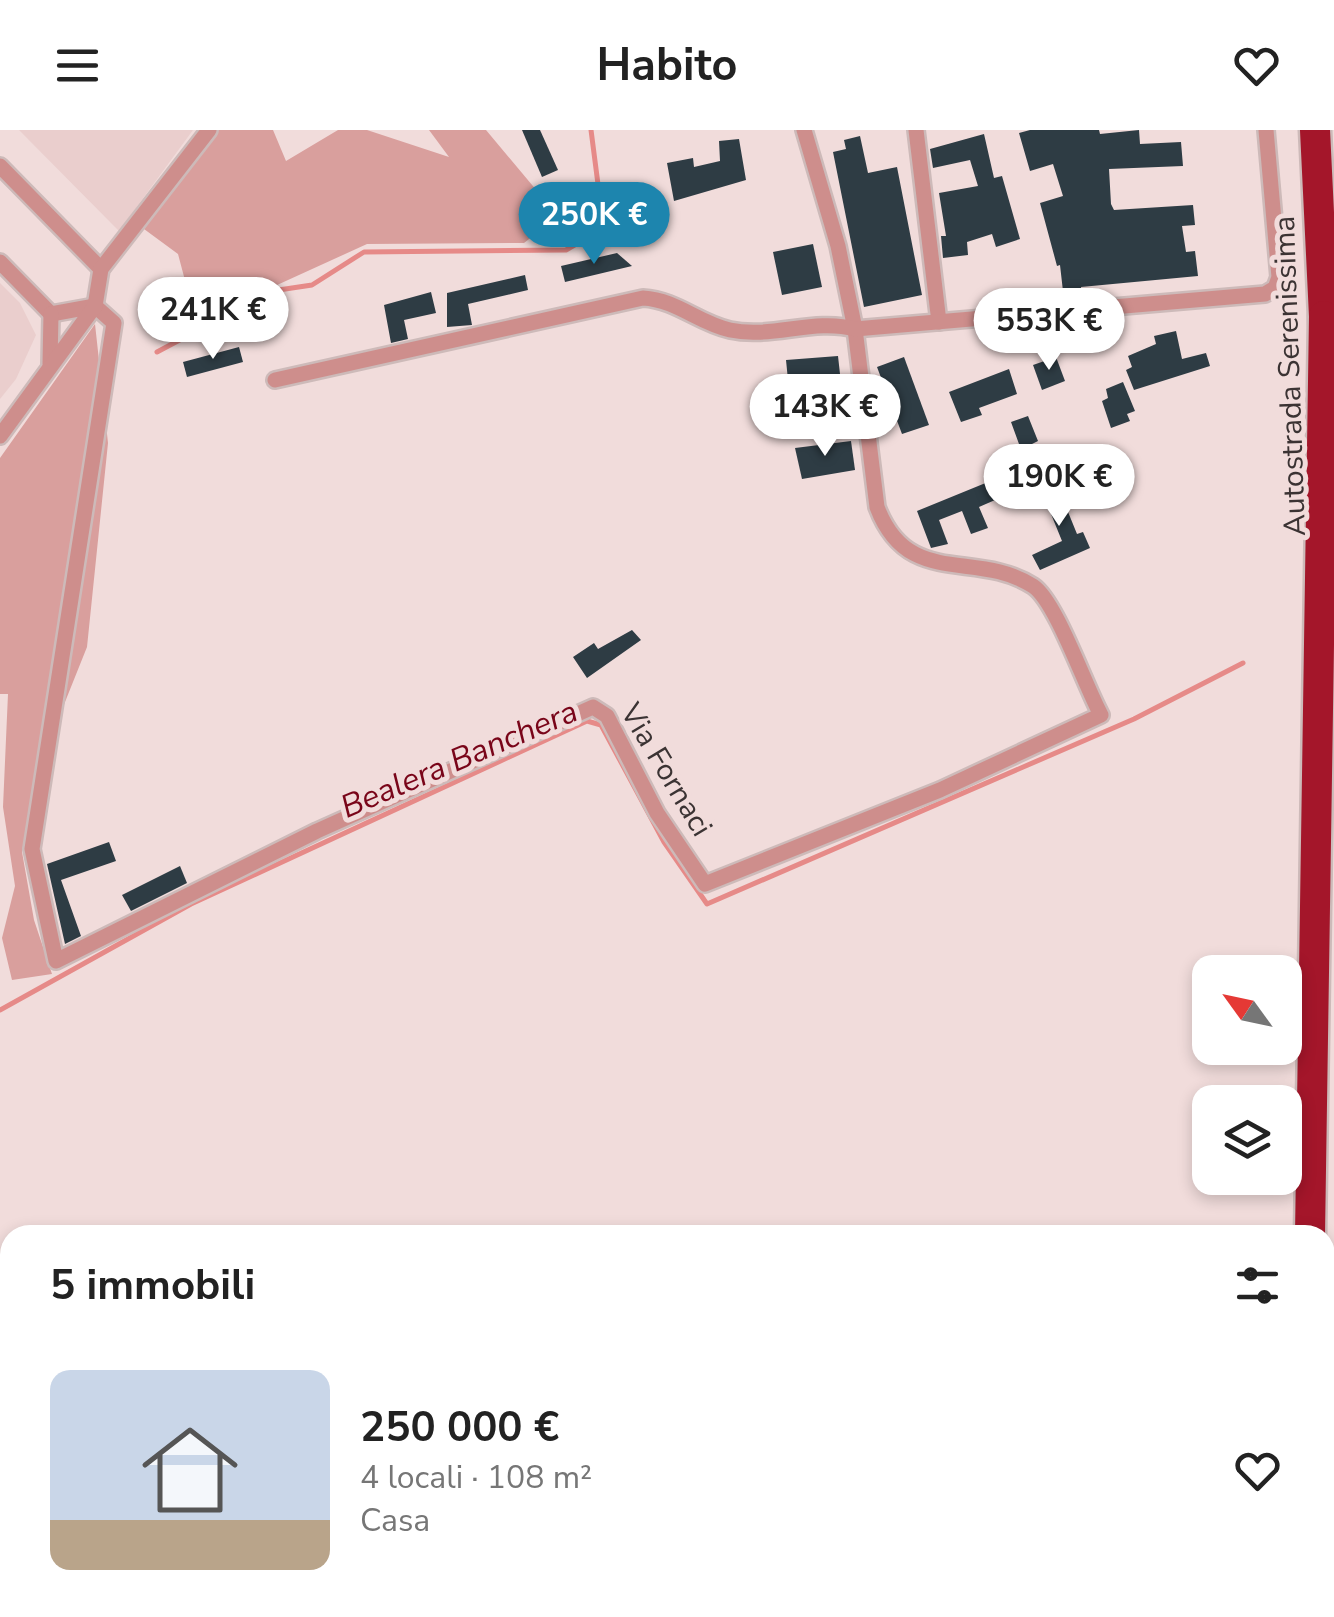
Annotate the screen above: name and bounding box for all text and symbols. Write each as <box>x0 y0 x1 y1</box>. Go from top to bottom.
text: Habito <box>597 35 737 96</box>
icon: menu <box>50 38 105 93</box>
icon: heart <box>1229 38 1284 93</box>
pin: 250K € <box>513 182 675 267</box>
text: 250K € <box>541 193 647 236</box>
street label: Autostrada Serenissima <box>1264 215 1316 537</box>
pin: 241K € <box>132 277 294 362</box>
text: 241K € <box>160 288 266 331</box>
pin: 553K € <box>968 288 1130 373</box>
text: 553K € <box>996 299 1102 342</box>
pin: 143K € <box>744 374 906 459</box>
text: 143K € <box>772 385 878 428</box>
pin: 190K € <box>978 444 1140 529</box>
text: 190K € <box>1006 455 1112 498</box>
water label: Bealera Banchera <box>334 690 584 828</box>
street label: Via Fornaci <box>610 695 722 844</box>
north arrow <box>1192 955 1302 1065</box>
map controls <box>1192 955 1302 1195</box>
button: layers <box>1192 1085 1302 1195</box>
text: 5 immobili <box>50 1257 255 1314</box>
icon: filters <box>1230 1258 1285 1313</box>
text: 250 000 € <box>360 1399 559 1456</box>
icon: home <box>130 1410 250 1530</box>
icon: heart <box>1230 1443 1285 1498</box>
text: 4 locali · 108 m² <box>360 1456 592 1499</box>
text: Casa <box>360 1499 430 1542</box>

